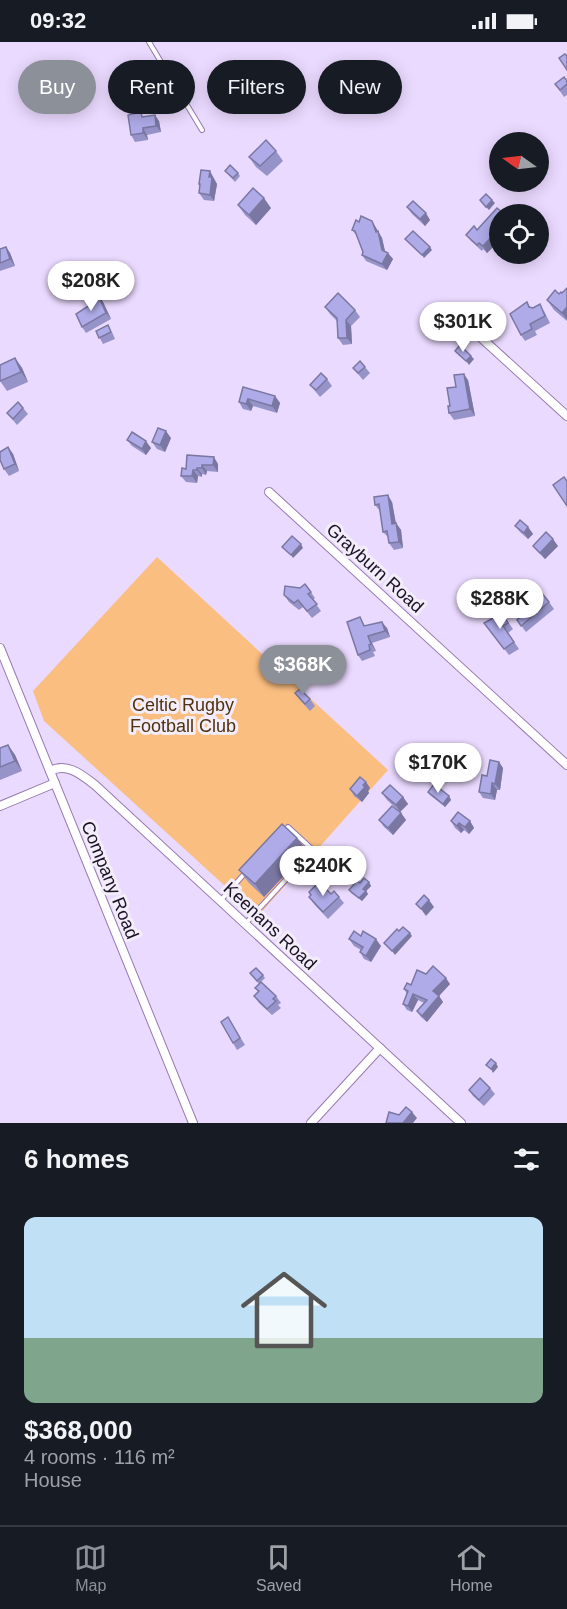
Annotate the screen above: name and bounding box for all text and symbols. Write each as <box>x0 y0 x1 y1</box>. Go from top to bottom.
text: 09:32 <box>30 8 86 33</box>
chip: Buy <box>18 60 96 114</box>
chip: Rent <box>108 60 195 114</box>
chip: Filters <box>207 60 306 114</box>
chip: New <box>318 60 402 114</box>
north arrow <box>489 132 549 192</box>
map controls <box>489 132 549 264</box>
button: locate <box>489 204 549 264</box>
pin: $208K <box>49 261 133 312</box>
text: $208K <box>62 269 120 291</box>
pin: $301K <box>421 302 505 353</box>
text: $301K <box>434 310 492 332</box>
street label: Grayburn Road <box>323 519 427 617</box>
pin: $288K <box>458 579 542 630</box>
text: $288K <box>471 587 529 609</box>
pin: $368K <box>261 645 345 696</box>
text: $368K <box>274 653 332 675</box>
park label: Celtic Rugby Football Club <box>130 695 236 736</box>
pin: $170K <box>396 743 480 794</box>
text: $170K <box>409 751 467 773</box>
street label: Company Road <box>77 818 143 942</box>
pin: $240K <box>281 846 365 897</box>
text: $240K <box>294 854 352 876</box>
street label: Keenans Road <box>220 878 320 974</box>
icon: filters <box>510 1143 543 1176</box>
text: 6 homes <box>24 1144 130 1174</box>
icon: home <box>230 1256 338 1364</box>
text: $368,000 <box>24 1415 132 1445</box>
text: 4 rooms · 116 m² <box>24 1446 175 1468</box>
text: House <box>24 1469 82 1491</box>
tab: Map <box>74 1541 107 1595</box>
tab: Saved <box>256 1541 301 1595</box>
tab: Home <box>450 1541 493 1595</box>

